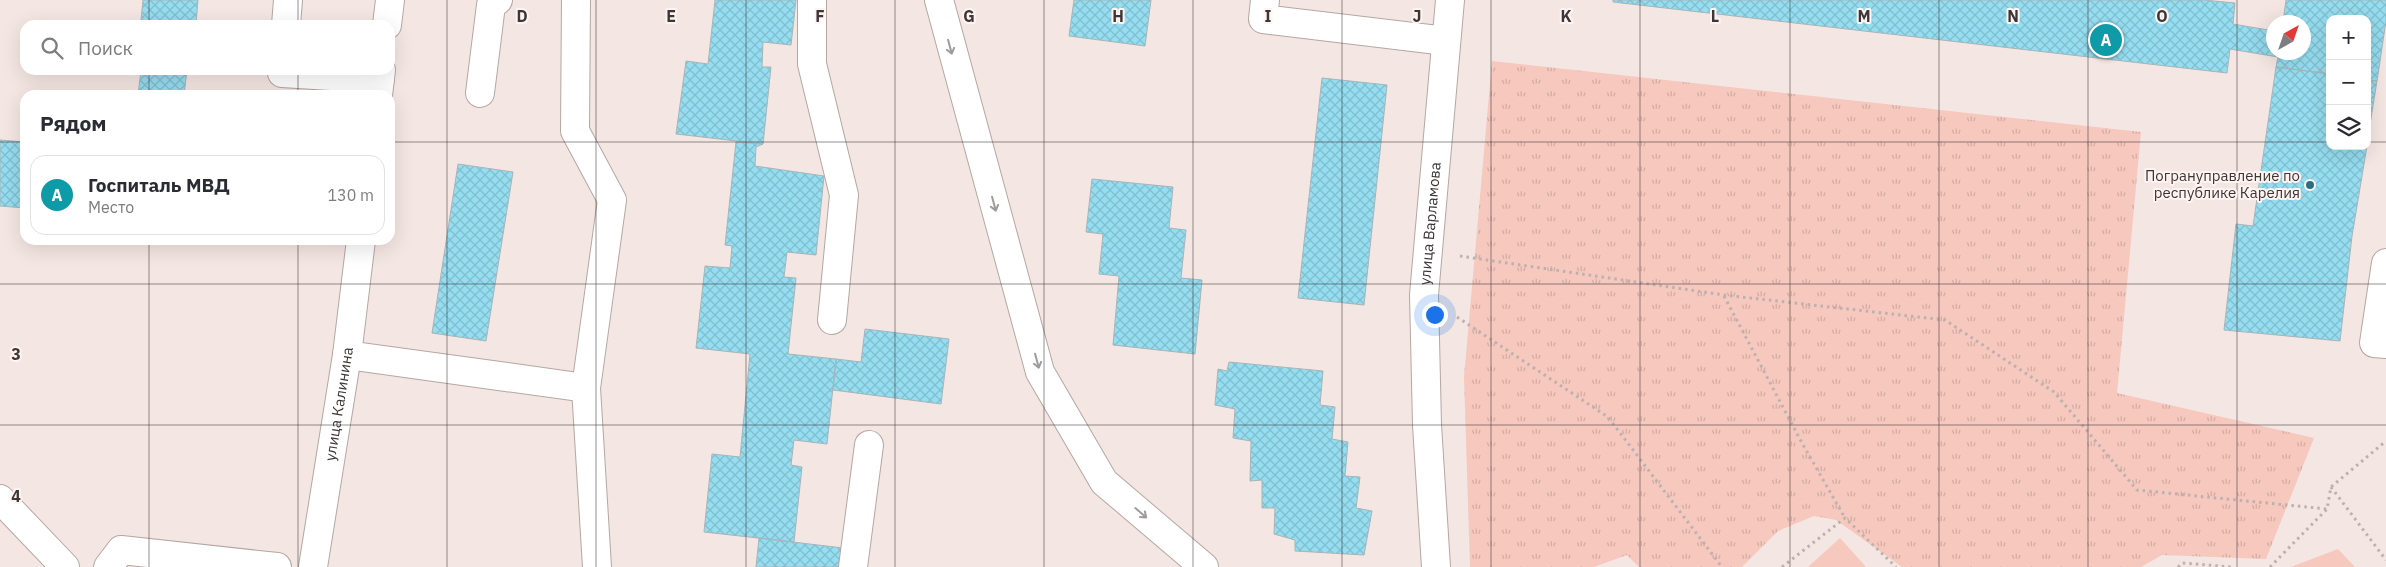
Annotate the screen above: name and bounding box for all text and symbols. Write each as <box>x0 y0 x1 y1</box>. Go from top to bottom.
text: D <box>516 6 528 26</box>
text: E <box>666 6 676 26</box>
text: F <box>815 6 825 26</box>
text: G <box>963 6 975 26</box>
text: H <box>1112 6 1124 26</box>
text: I <box>1265 6 1272 26</box>
text: J <box>1413 6 1421 26</box>
text: K <box>1560 6 1572 26</box>
text: L <box>1711 6 1719 26</box>
text: M <box>1857 6 1871 26</box>
text: N <box>2007 6 2019 26</box>
text: O <box>2156 6 2168 26</box>
north arrow <box>2266 15 2311 60</box>
map controls <box>2326 15 2371 150</box>
button: + <box>2326 15 2371 60</box>
search box <box>20 20 395 75</box>
pin: A <box>2090 21 2122 59</box>
icon: search <box>38 34 66 62</box>
text: Поиск <box>78 36 133 60</box>
one-way arrow <box>946 39 956 55</box>
button: − <box>2326 60 2371 105</box>
button: layers <box>2326 105 2371 150</box>
text: Рядом <box>40 109 107 137</box>
street label: улица Варламова <box>1415 161 1445 286</box>
place label: Погрануправление по республике Карелия <box>2145 166 2300 202</box>
text: Госпиталь МВД <box>88 173 230 197</box>
marker: Погрануправление по республике Карелия <box>2304 179 2316 191</box>
text: A <box>52 185 62 205</box>
text: 130 m <box>327 185 374 205</box>
one-way arrow <box>989 196 999 212</box>
text: Место <box>88 197 134 217</box>
your location <box>1422 302 1448 328</box>
text: 3 <box>11 344 21 364</box>
street label: улица Калинина <box>320 346 357 462</box>
one-way arrow <box>1032 352 1042 368</box>
text: 4 <box>11 486 21 506</box>
one-way arrow <box>1134 508 1147 519</box>

